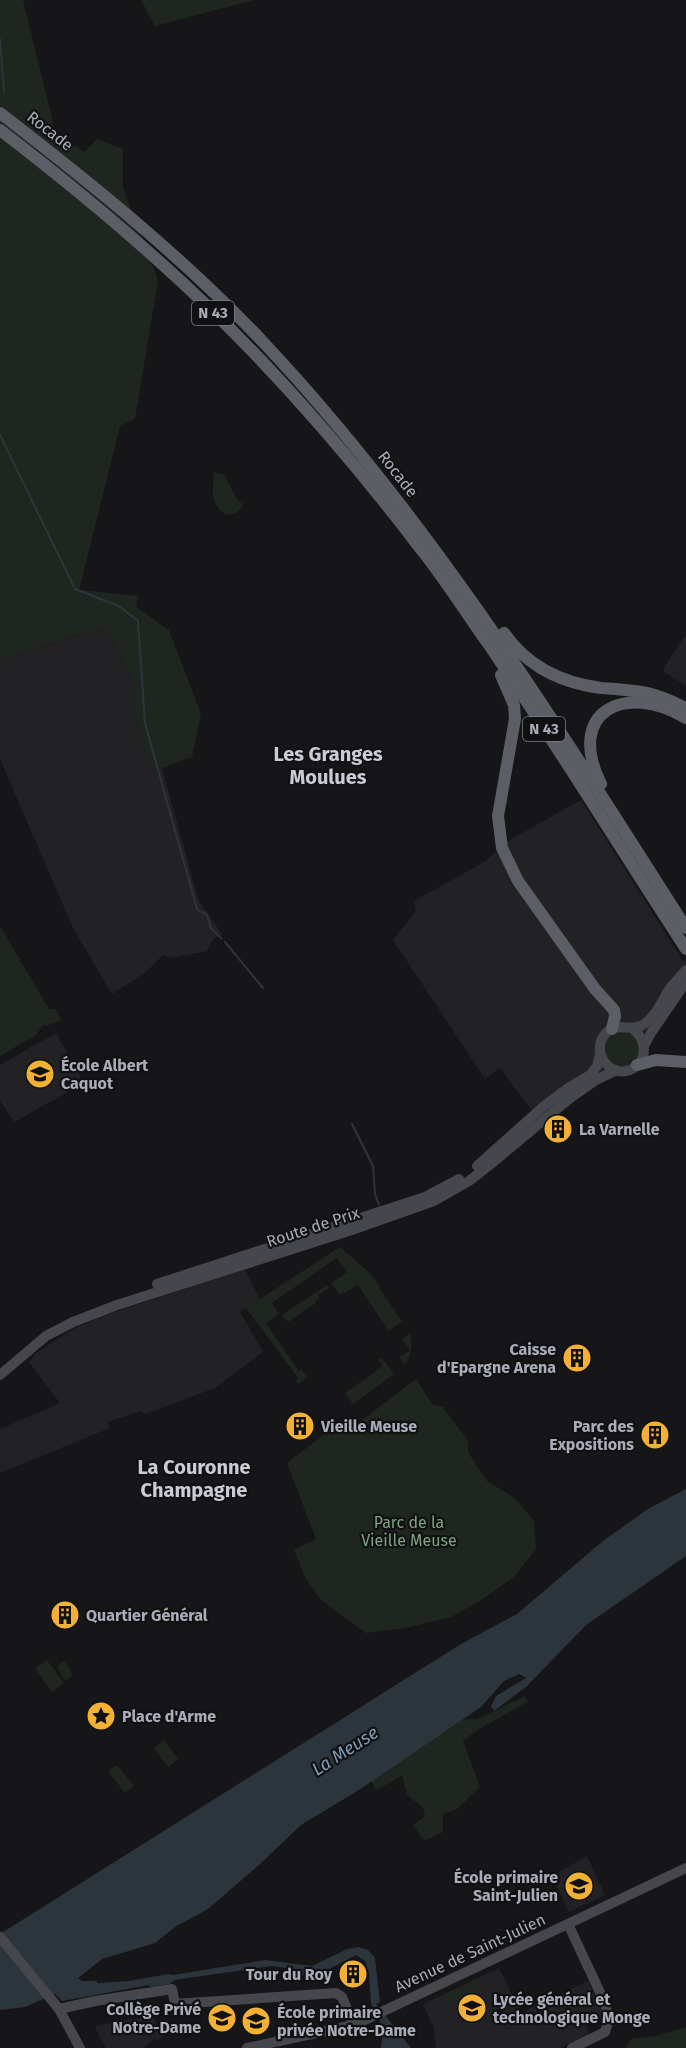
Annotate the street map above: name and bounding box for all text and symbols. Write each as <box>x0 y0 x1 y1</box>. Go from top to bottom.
street label: Rocade <box>23 107 77 155</box>
road number: N 43 <box>192 301 234 325</box>
street label: Rocade <box>374 447 422 501</box>
road number: N 43 <box>523 717 565 741</box>
district label: Les Granges Moulues <box>273 742 383 789</box>
place label: École Albert Caquot <box>61 1055 149 1093</box>
school or university icon: École Albert Caquot <box>24 1058 56 1090</box>
building icon: La Varnelle <box>542 1113 574 1145</box>
place label: La Varnelle <box>579 1120 660 1139</box>
street label: Route de Prix <box>264 1203 362 1251</box>
place label: Caisse d'Epargne Arena <box>437 1340 556 1377</box>
building icon: Caisse d'Epargne Arena <box>561 1342 593 1374</box>
building icon: Vieille Meuse <box>284 1410 316 1442</box>
place label: Vieille Meuse <box>320 1417 417 1436</box>
place label: Parc des Expositions <box>549 1417 634 1454</box>
building icon: Parc des Expositions <box>639 1419 671 1451</box>
district label: La Couronne Champagne <box>137 1455 251 1502</box>
park label: Parc de la Vieille Meuse <box>361 1513 457 1550</box>
building icon: Quartier Général <box>49 1599 81 1631</box>
place label: Quartier Général <box>86 1606 208 1625</box>
place icon: Place d'Arme <box>85 1700 117 1732</box>
place label: Place d'Arme <box>122 1707 216 1726</box>
water label: La Meuse <box>308 1721 382 1781</box>
place label: École primaire Saint-Julien <box>454 1867 558 1905</box>
school or university icon: École primaire Saint-Julien <box>563 1870 595 1902</box>
street label: Avenue de Saint-Julien <box>392 1910 548 1996</box>
building icon: Tour du Roy <box>337 1958 369 1990</box>
place label: Tour du Roy <box>246 1965 333 1984</box>
place label: Lycée général et technologique Monge <box>493 1990 651 2027</box>
school or university icon: Lycée général et technologique Monge <box>456 1992 488 2024</box>
place label: Collège Privé Notre-Dame <box>106 2000 201 2037</box>
school or university icon: Collège Privé Notre-Dame <box>206 2002 238 2034</box>
place label: École primaire privée Notre-Dame <box>277 2002 416 2040</box>
school or university icon: École primaire privée Notre-Dame <box>240 2005 272 2037</box>

